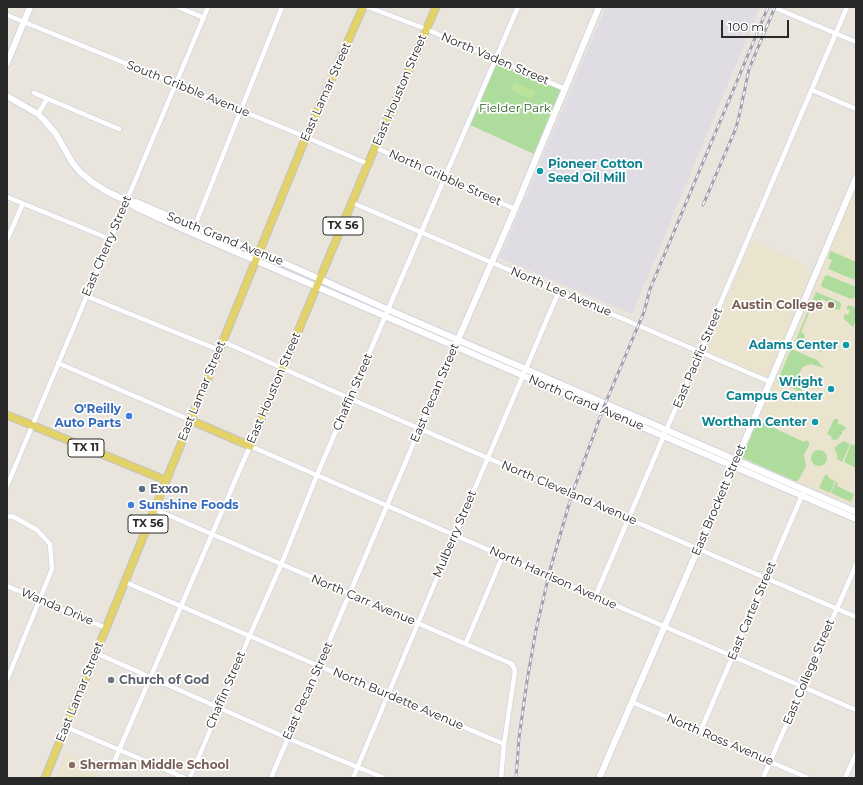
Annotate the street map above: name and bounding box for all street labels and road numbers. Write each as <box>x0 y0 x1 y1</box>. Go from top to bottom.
street label: North Vaden Street <box>439 30 551 88</box>
street label: East Houston Street <box>370 32 430 148</box>
street label: East Lamar Street <box>298 40 354 144</box>
street label: South Gribble Avenue <box>124 58 252 120</box>
street label: North Gribble Street <box>386 147 504 209</box>
street label: East Cherry Street <box>79 193 135 299</box>
street label: South Grand Avenue <box>165 209 285 269</box>
road number: TX 56 <box>323 217 363 235</box>
street label: North Lee Avenue <box>508 264 614 320</box>
street label: East Pacific Street <box>670 306 726 410</box>
street label: East Houston Street <box>244 330 304 446</box>
street label: East Lamar Street <box>175 339 229 443</box>
street label: East Pecan Street <box>408 341 462 445</box>
street label: Chaffin Street <box>330 351 376 433</box>
street label: North Grand Avenue <box>526 372 646 434</box>
road number: TX 11 <box>68 439 104 457</box>
street label: East Brockett Street <box>689 442 749 558</box>
street label: North Cleveland Avenue <box>499 458 639 528</box>
street label: Mulberry Street <box>430 488 480 580</box>
road number: TX 56 <box>128 515 168 533</box>
street label: North Harrison Avenue <box>487 543 619 613</box>
street label: East Carter Street <box>725 560 779 662</box>
street label: North Carr Avenue <box>309 572 417 628</box>
street label: Wanda Drive <box>18 585 96 629</box>
street label: East College Street <box>780 617 838 727</box>
street label: East Lamar Street <box>53 640 107 744</box>
street label: East Pecan Street <box>280 640 336 742</box>
street label: Chaffin Street <box>203 649 249 731</box>
street label: North Burdette Avenue <box>330 665 466 733</box>
street label: North Ross Avenue <box>664 711 776 769</box>

